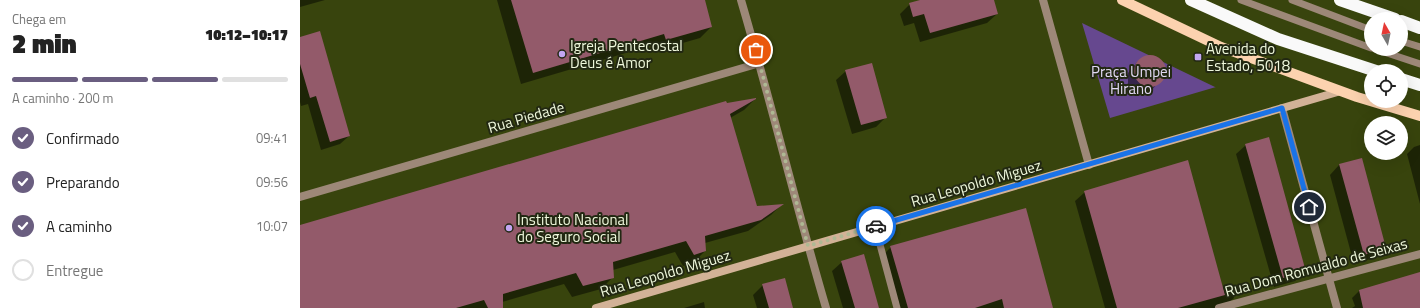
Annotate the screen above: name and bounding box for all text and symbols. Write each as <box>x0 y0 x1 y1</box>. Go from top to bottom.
text: Chega em <box>12 9 66 29</box>
north arrow <box>1364 12 1408 56</box>
map controls <box>1364 12 1408 160</box>
text: 10:12–10:17 <box>205 23 288 46</box>
text: 2 min <box>12 24 77 63</box>
pin <box>739 33 773 67</box>
place label: Igreja Pentecostal Deus é Amor <box>570 34 683 74</box>
place label: Avenida do Estado, 5018 <box>1206 37 1290 77</box>
icon: bag <box>745 39 767 61</box>
marker: Igreja Pentecostal Deus é Amor <box>557 49 567 59</box>
marker: Avenida do Estado, 5018 <box>1193 52 1203 62</box>
park label: Praça Umpei Hirano <box>1091 60 1171 100</box>
button: locate <box>1364 64 1408 108</box>
text: A caminho · 200 m <box>12 88 113 108</box>
street label: Rua Piedade <box>485 95 567 139</box>
button: layers <box>1364 116 1408 160</box>
icon: check <box>12 127 34 149</box>
text: Confirmado <box>46 127 119 150</box>
text: 09:41 <box>256 128 288 148</box>
street label: Rua Leopoldo Miguez <box>908 153 1044 213</box>
icon: check <box>12 171 34 193</box>
text: Preparando <box>46 171 120 194</box>
text: 09:56 <box>256 172 288 192</box>
pin <box>1292 190 1326 224</box>
icon: home <box>1298 196 1320 218</box>
courier <box>856 206 896 246</box>
place label: Instituto Nacional do Seguro Social <box>517 208 628 248</box>
icon: check <box>12 215 34 237</box>
text: A caminho <box>46 215 112 238</box>
icon: car <box>865 215 887 237</box>
text: 10:07 <box>256 216 288 236</box>
marker: Instituto Nacional do Seguro Social <box>504 223 514 233</box>
street label: Rua Dom Romualdo de Seixas <box>1222 232 1410 302</box>
street label: Rua Leopoldo Miguez <box>597 243 733 303</box>
text: Entregue <box>46 259 103 282</box>

